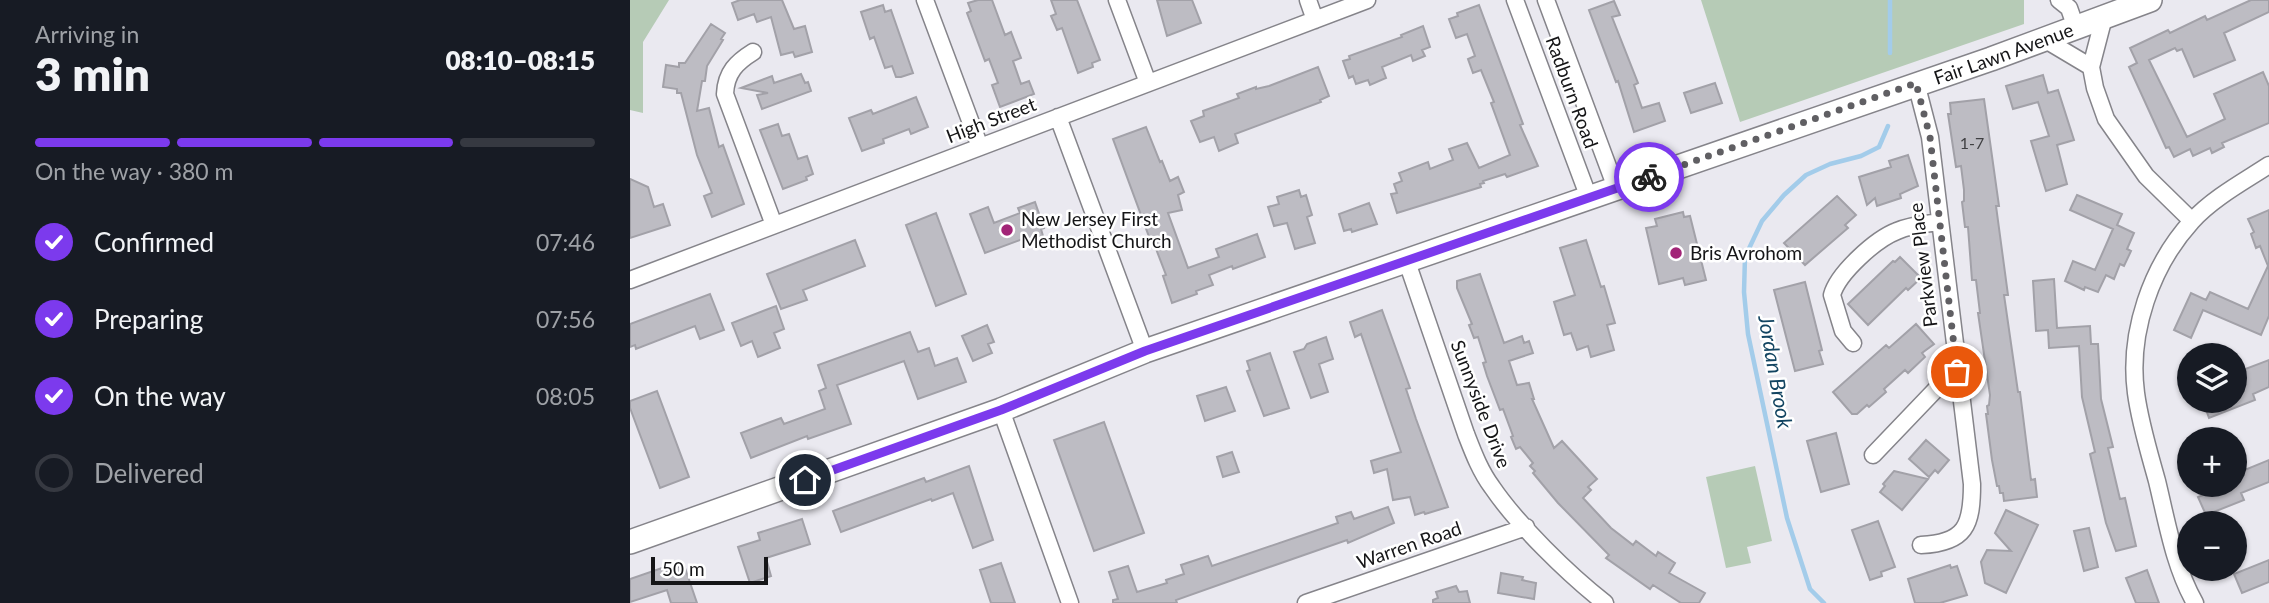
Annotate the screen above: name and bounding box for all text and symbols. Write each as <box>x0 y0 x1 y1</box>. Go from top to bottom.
street label: Fair Lawn Avenue <box>1931 17 2076 89</box>
text: Arriving in <box>35 20 139 48</box>
street label: Radburn Road <box>1542 33 1603 151</box>
text: 08:10–08:15 <box>445 44 595 76</box>
text: 3 min <box>35 46 150 101</box>
street label: High Street <box>943 92 1039 147</box>
house number: 1-7 <box>1960 133 1984 152</box>
courier <box>1614 142 1684 212</box>
text: On the way · 380 m <box>35 157 234 185</box>
icon: bike <box>1630 158 1668 196</box>
street label: Parkview Place <box>1903 202 1942 329</box>
place label: New Jersey First Methodist Church <box>1021 207 1172 252</box>
marker: New Jersey First Methodist Church <box>999 222 1015 238</box>
icon: check <box>35 223 73 261</box>
text: Confirmed <box>94 226 214 258</box>
text: 07:46 <box>536 228 595 256</box>
place label: Bris Avrohom <box>1690 241 1802 264</box>
marker: Bris Avrohom <box>1668 245 1684 261</box>
icon: check <box>35 300 73 338</box>
text: Preparing <box>94 303 203 335</box>
text: 07:56 <box>536 305 595 333</box>
water label: Jordan Brook <box>1754 312 1799 431</box>
street label: Sunnyside Drive <box>1447 337 1516 471</box>
pin <box>1927 342 1987 402</box>
map controls <box>2177 343 2247 581</box>
button: layers <box>2177 343 2247 413</box>
icon: bag <box>1938 353 1976 391</box>
icon: check <box>35 377 73 415</box>
text: On the way <box>94 380 226 412</box>
text: 08:05 <box>536 382 595 410</box>
button: + <box>2177 427 2247 497</box>
pin <box>775 450 835 510</box>
text: Delivered <box>94 457 204 489</box>
icon: home <box>786 461 824 499</box>
button: − <box>2177 511 2247 581</box>
street label: Warren Road <box>1353 516 1464 573</box>
scale bar <box>651 554 768 586</box>
text: 50 m <box>662 557 705 580</box>

